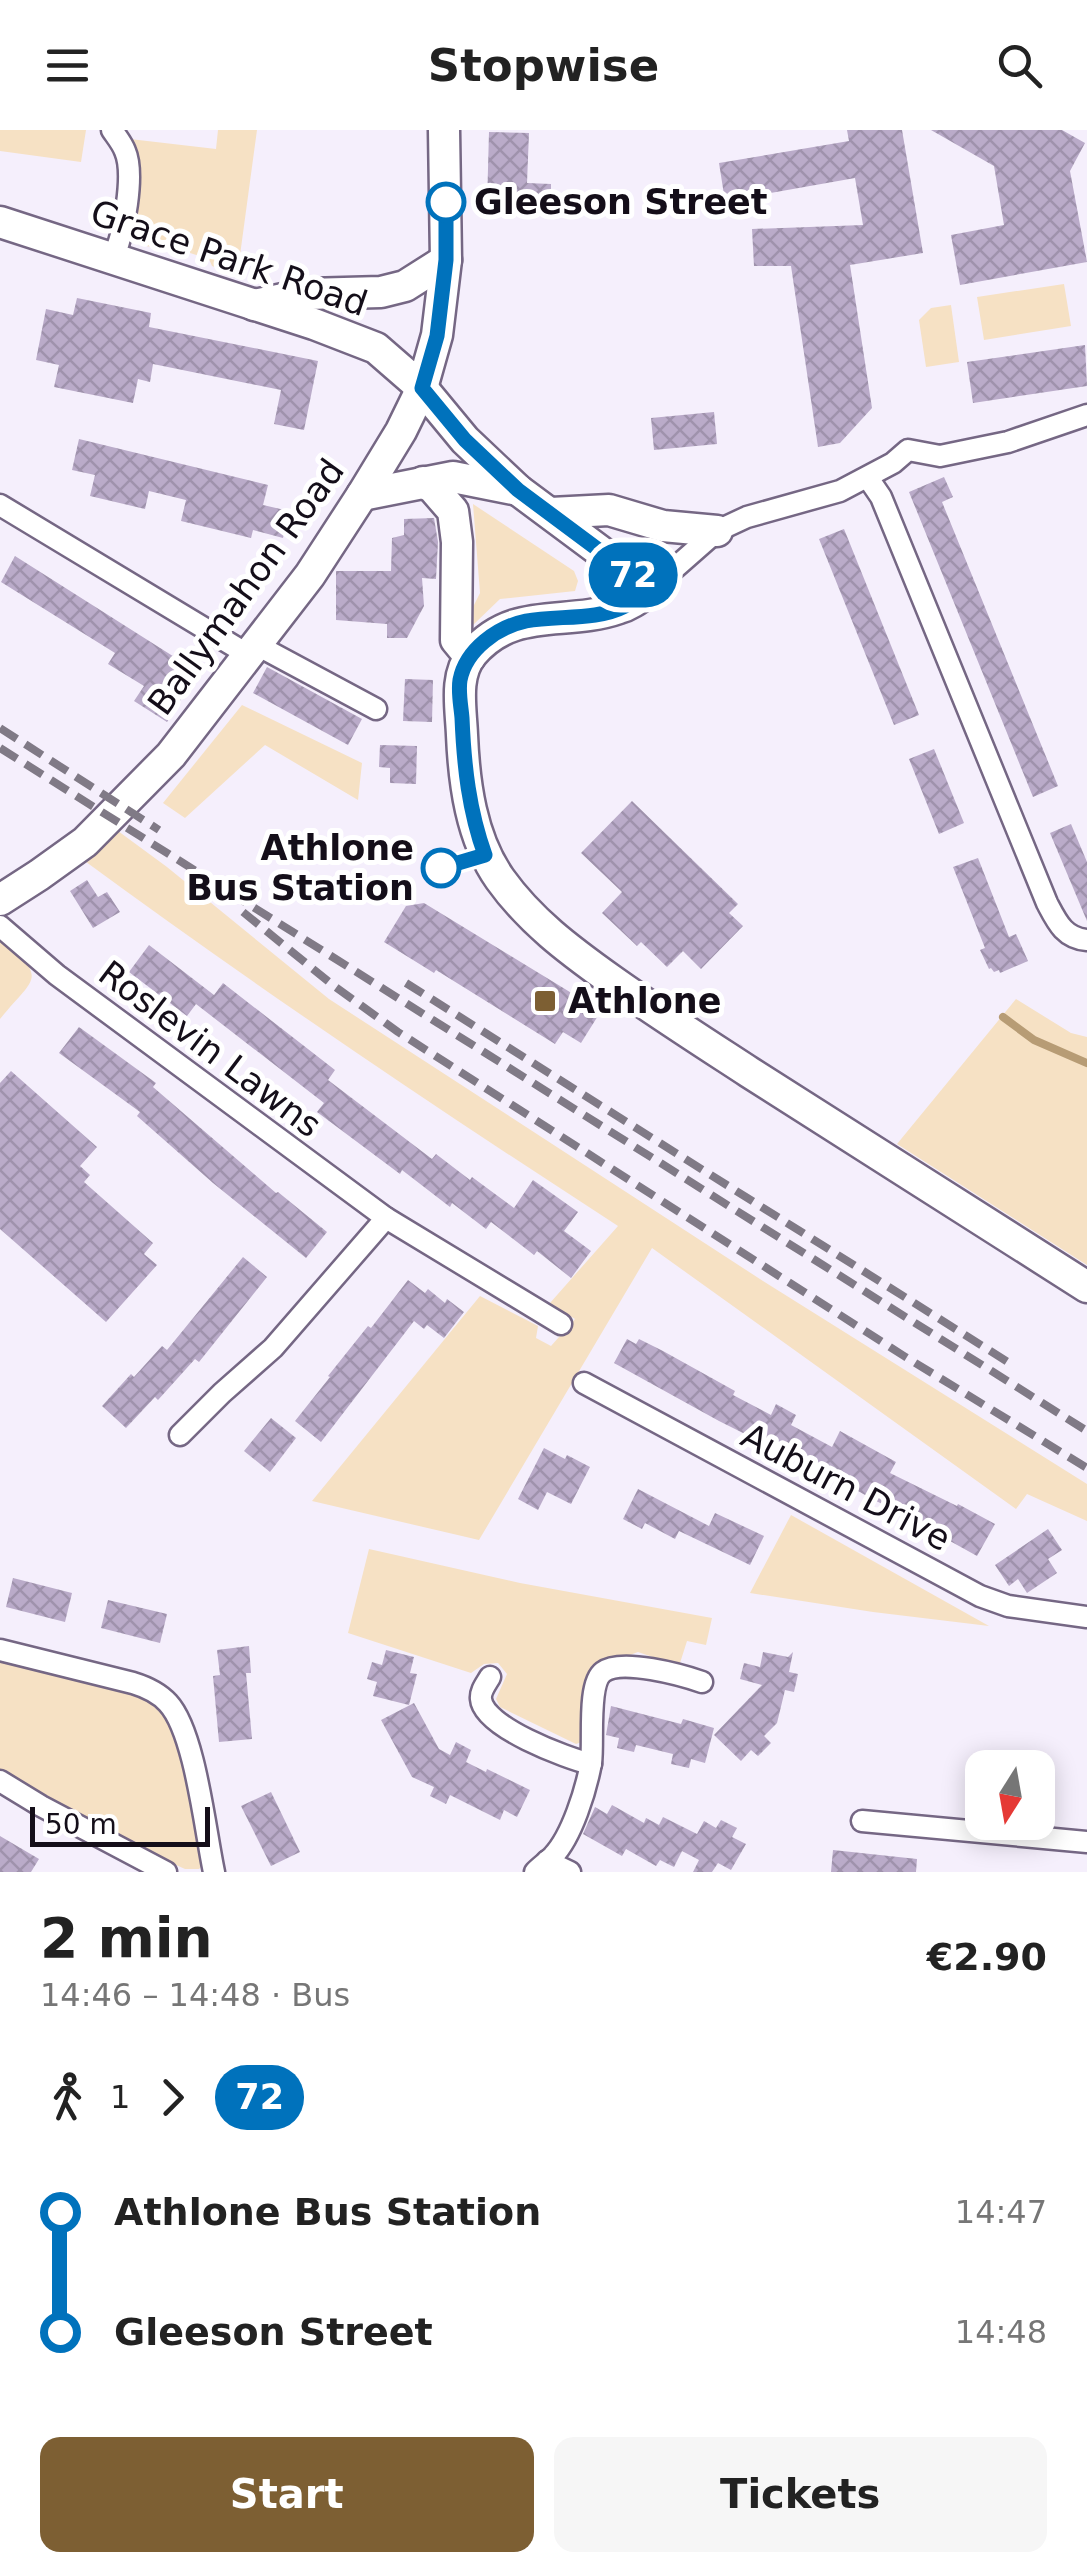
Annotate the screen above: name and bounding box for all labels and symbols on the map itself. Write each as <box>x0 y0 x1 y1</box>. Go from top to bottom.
place label: Gleeson Street <box>474 182 768 222</box>
marker: Gleeson Street <box>427 183 465 221</box>
street label: Grace Park Road <box>86 192 372 324</box>
street label: Ballymahon Road <box>140 452 352 722</box>
line badge: 72 <box>588 542 678 608</box>
place label: Athlone Bus Station <box>186 828 414 908</box>
marker: Athlone Bus Station <box>422 849 460 887</box>
street label: Roslevin Lawns <box>91 953 329 1145</box>
place label: Athlone <box>568 981 721 1021</box>
marker: Athlone <box>532 988 558 1014</box>
street label: Auburn Drive <box>735 1415 957 1559</box>
north arrow <box>965 1750 1055 1840</box>
scale bar <box>30 1802 210 1846</box>

